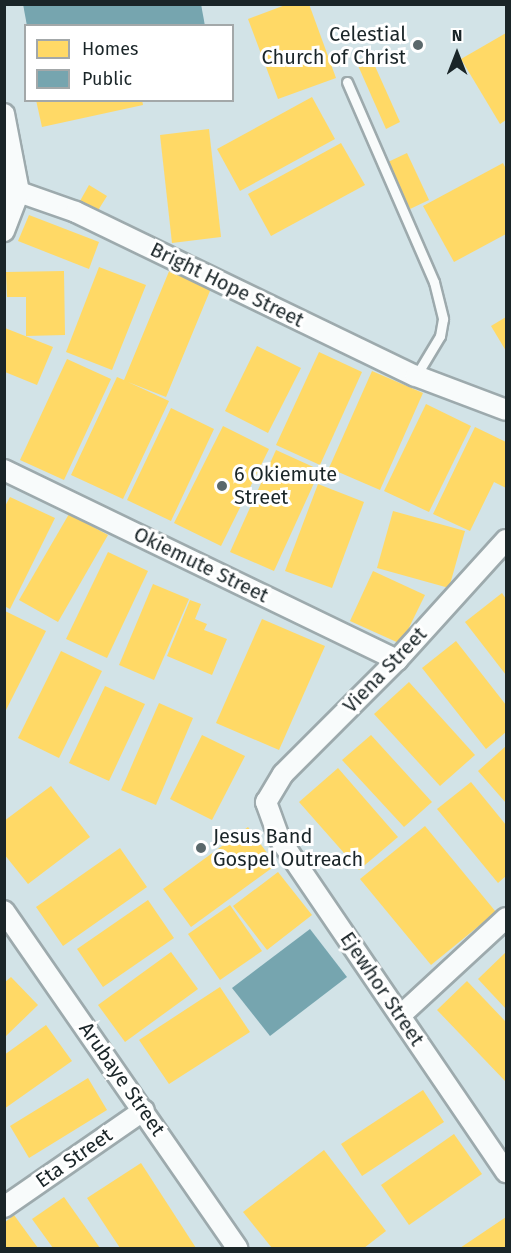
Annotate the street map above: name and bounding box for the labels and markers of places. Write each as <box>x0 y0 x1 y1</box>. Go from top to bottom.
place label: Celestial Church of Christ <box>262 22 406 69</box>
marker: Celestial Church of Christ <box>411 38 425 52</box>
place label: 6 Okiemute Street <box>234 462 337 509</box>
marker: 6 Okiemute Street <box>215 479 229 493</box>
place label: Jesus Band Gospel Outreach <box>213 825 363 872</box>
marker: Jesus Band Gospel Outreach <box>194 841 208 855</box>

